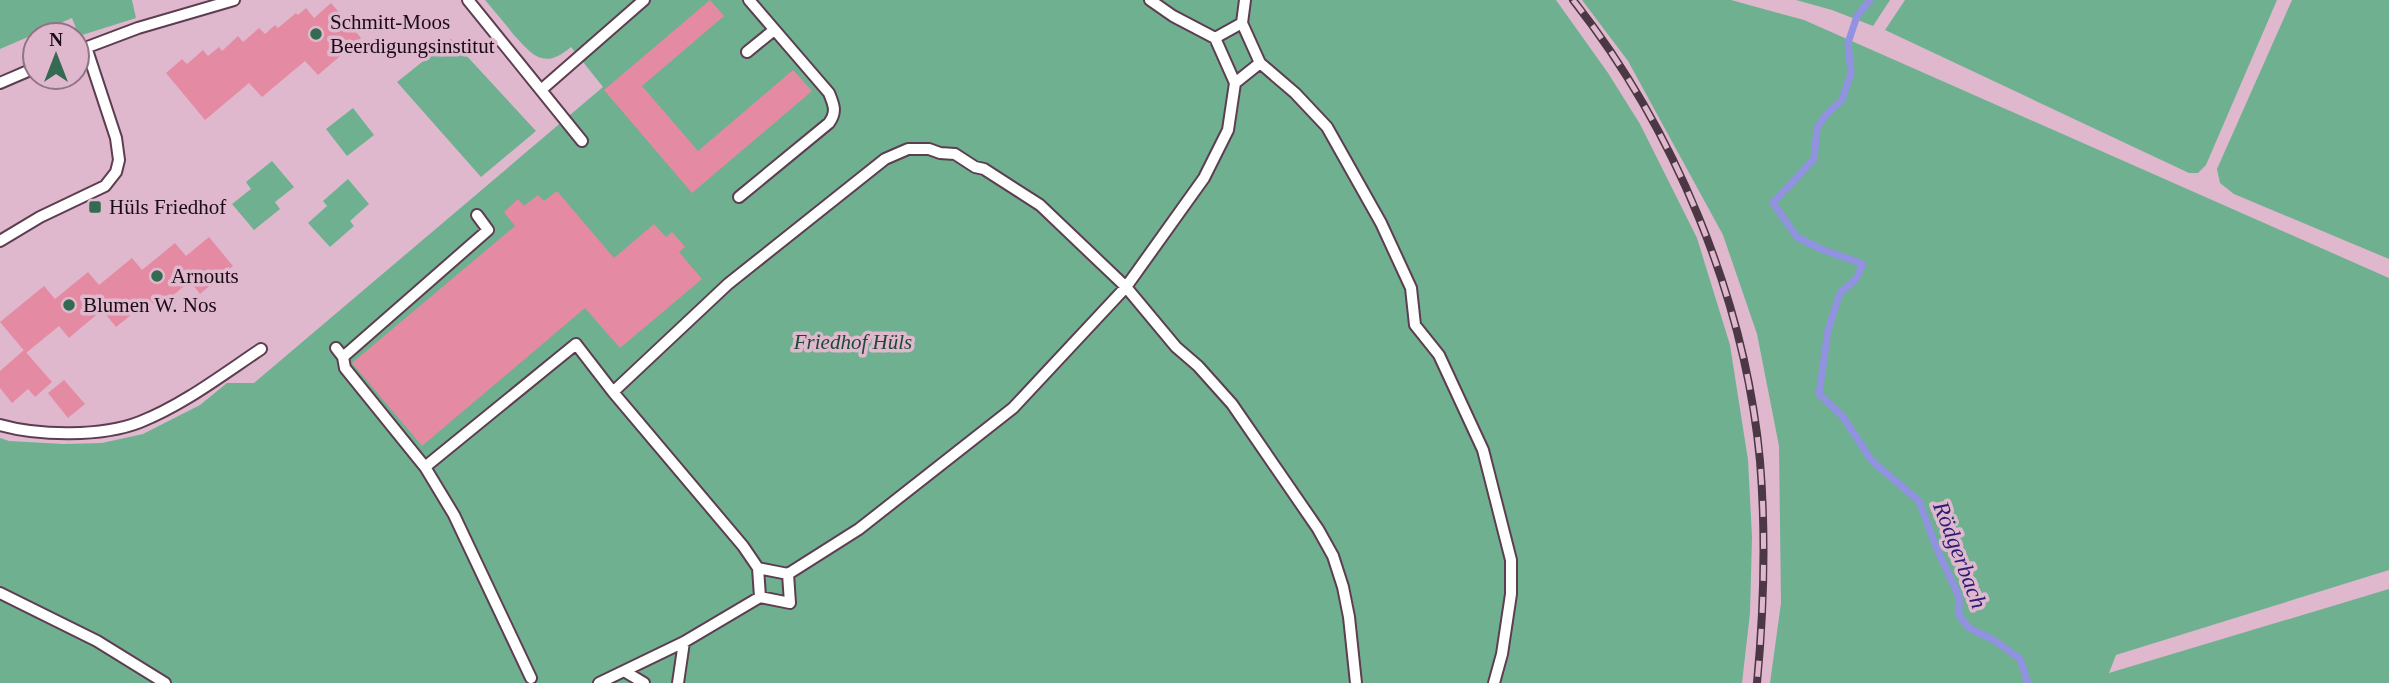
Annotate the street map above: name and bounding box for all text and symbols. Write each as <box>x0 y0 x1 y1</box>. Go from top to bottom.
place label: Schmitt-Moos Beerdigungsinstitut <box>330 10 495 58</box>
north arrow <box>21 21 91 91</box>
marker: Schmitt-Moos Beerdigungsinstitut <box>308 26 324 42</box>
text: N <box>49 29 63 50</box>
place label: Hüls Friedhof <box>109 195 226 219</box>
marker: Hüls Friedhof <box>87 199 103 215</box>
place label: Arnouts <box>171 264 239 288</box>
marker: Arnouts <box>149 268 165 284</box>
place label: Blumen W. Nos <box>83 293 217 317</box>
marker: Blumen W. Nos <box>61 297 77 313</box>
park label: Friedhof Hüls <box>793 330 912 354</box>
water label: Rödgerbach <box>1928 497 1992 612</box>

